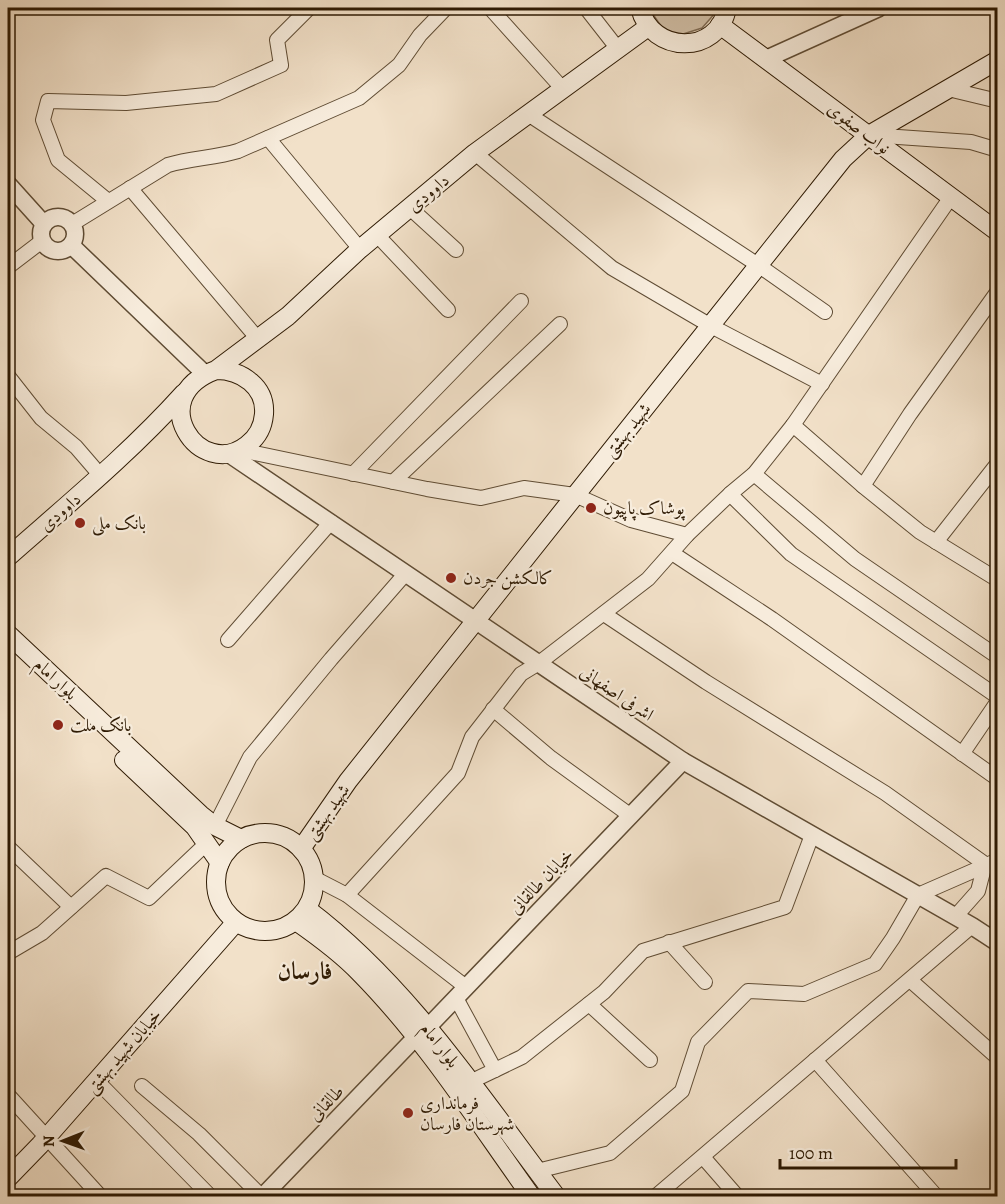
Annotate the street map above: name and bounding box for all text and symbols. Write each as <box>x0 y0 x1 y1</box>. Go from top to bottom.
street label: نواب صفوی <box>823 96 895 160</box>
street label: داوودی <box>402 168 454 218</box>
street label: شهید بهشتی <box>598 398 657 463</box>
street label: داوودی <box>34 487 86 537</box>
place label: پوشاک پاپیون <box>603 496 686 522</box>
marker: پوشاک پاپیون <box>584 501 598 515</box>
place label: بانک ملی <box>92 511 146 536</box>
marker: بانک ملی <box>73 516 87 530</box>
place label: کالکشن جردن <box>463 566 553 590</box>
marker: کالکشن جردن <box>444 571 458 585</box>
street label: بلوار امام <box>26 653 83 708</box>
street label: اشرفی اصفهانی <box>575 660 659 727</box>
place label: بانک ملت <box>70 713 131 737</box>
marker: بانک ملت <box>51 718 65 732</box>
street label: شهید بهشتی <box>299 779 356 846</box>
street label: خیابان طالقانی <box>503 843 579 919</box>
district label: فارسان <box>277 955 333 987</box>
street label: خیابان شهید بهشتی <box>79 1003 167 1099</box>
street label: بلوار امام <box>412 1017 465 1075</box>
street label: طالقانی <box>303 1080 349 1126</box>
place label: فرمانداری شهرستان فارسان <box>420 1091 515 1136</box>
marker: فرمانداری شهرستان فارسان <box>401 1106 415 1120</box>
north arrow <box>33 1111 93 1171</box>
scale bar <box>780 1132 956 1170</box>
text: N <box>38 1135 60 1147</box>
text: 100 m <box>789 1141 833 1165</box>

